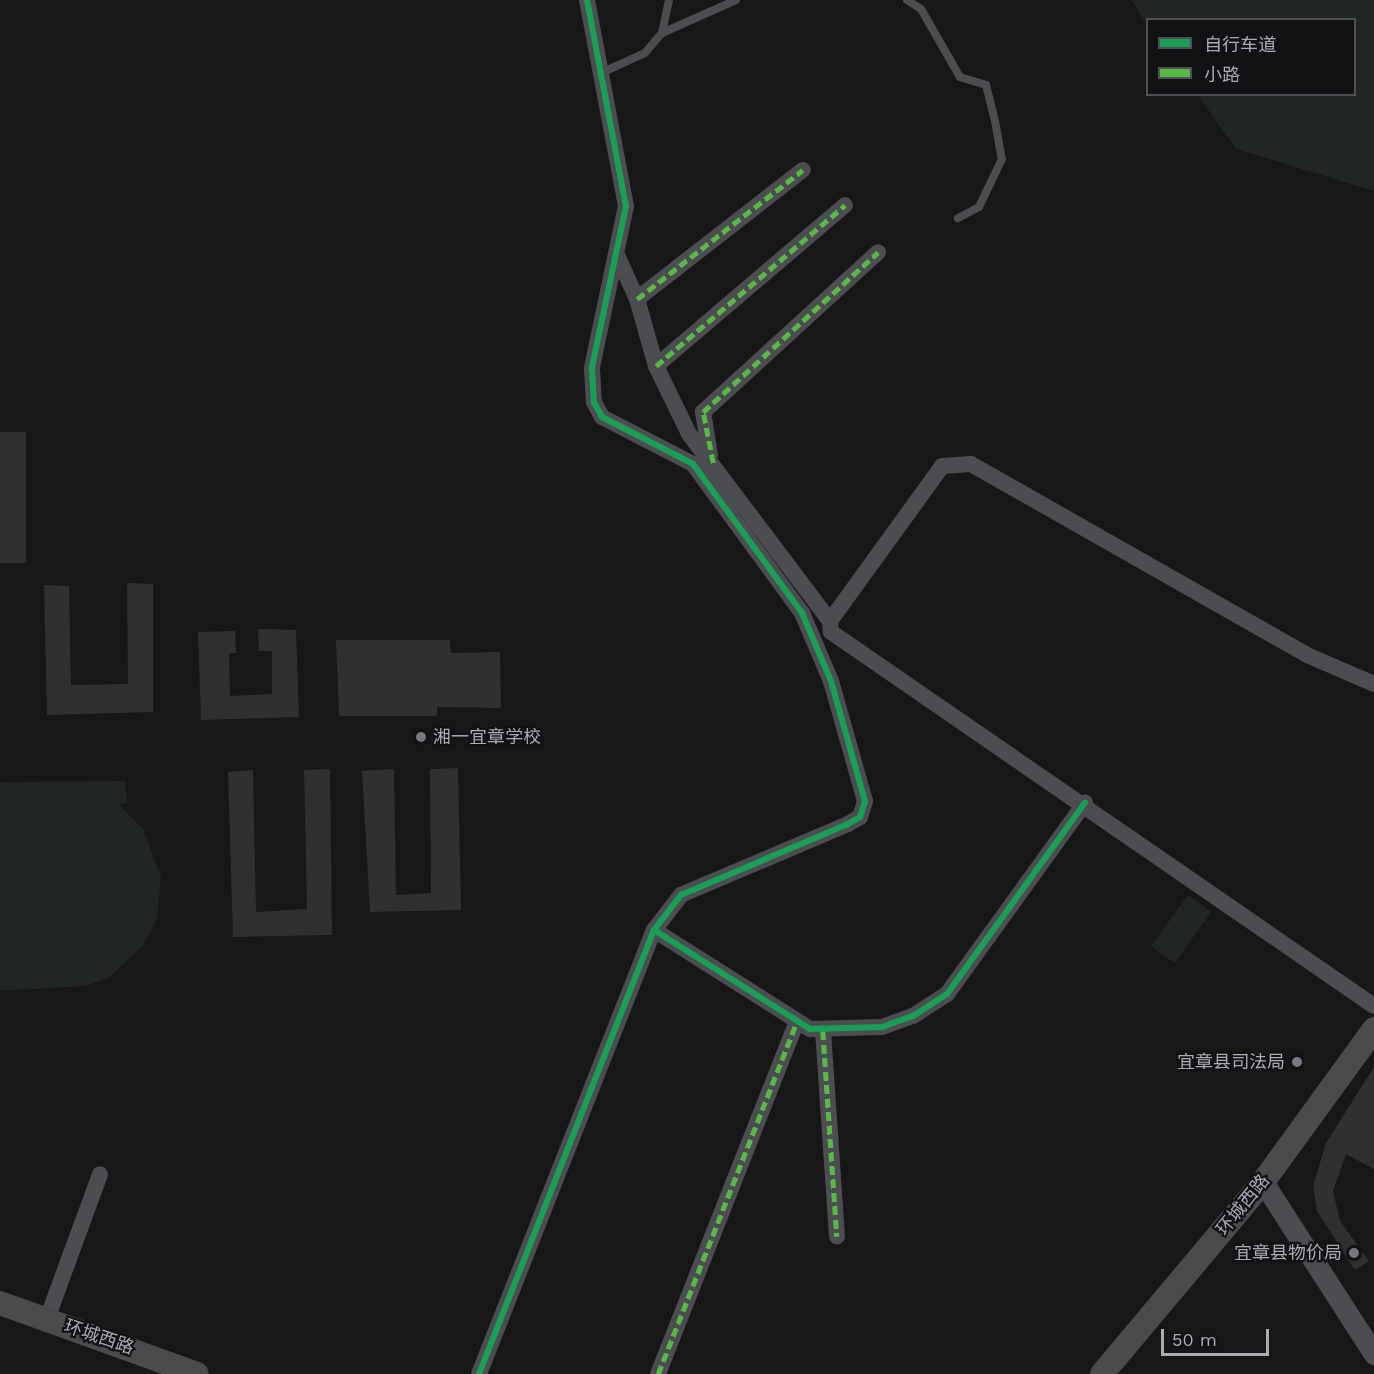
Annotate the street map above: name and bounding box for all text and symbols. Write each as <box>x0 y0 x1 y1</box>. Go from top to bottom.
legend <box>1146 18 1356 96</box>
text: 自行车道 <box>1204 34 1276 55</box>
text: 小路 <box>1204 64 1240 85</box>
place label: 湘一宜章学校 <box>433 726 541 748</box>
marker: 湘一宜章学校 <box>414 730 428 744</box>
place label: 宜章县司法局 <box>1177 1051 1285 1073</box>
marker: 宜章县司法局 <box>1290 1055 1304 1069</box>
street label: 环城西路 <box>1212 1170 1274 1240</box>
place label: 宜章县物价局 <box>1234 1242 1342 1264</box>
marker: 宜章县物价局 <box>1347 1246 1361 1260</box>
street label: 环城西路 <box>61 1315 137 1359</box>
scale bar <box>1164 1317 1272 1355</box>
text: 50 m <box>1172 1329 1217 1350</box>

